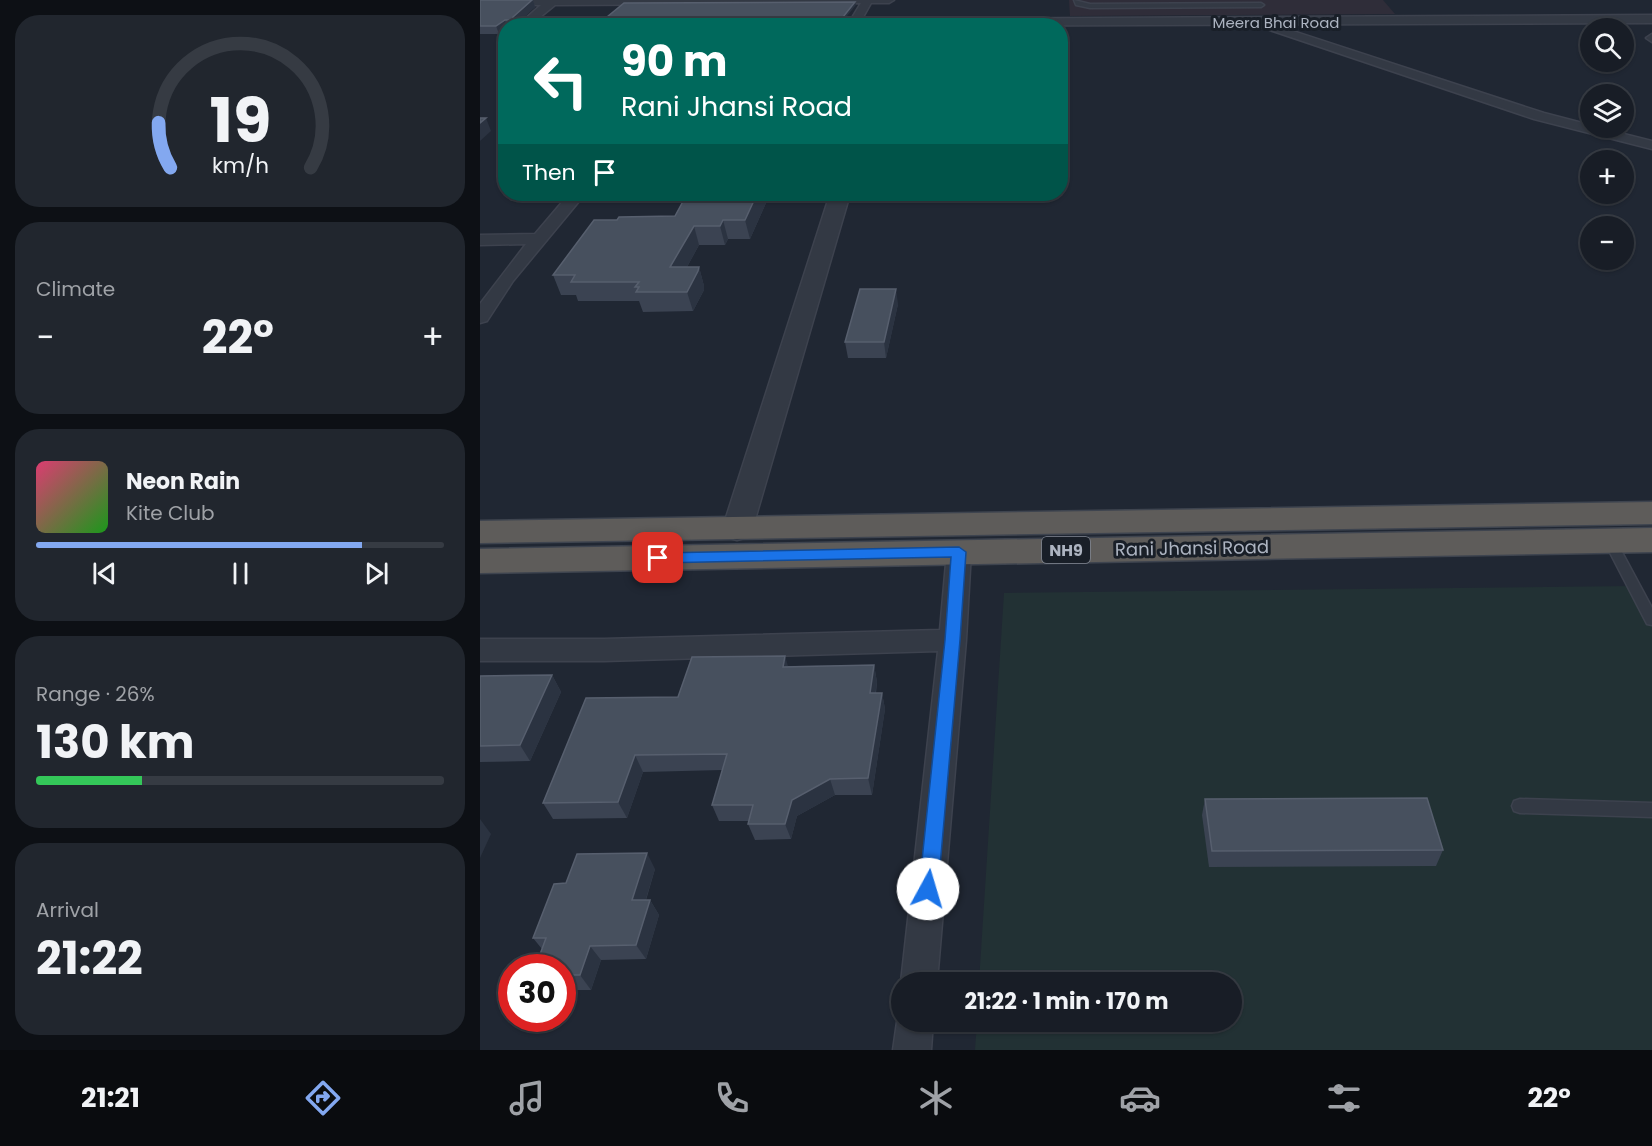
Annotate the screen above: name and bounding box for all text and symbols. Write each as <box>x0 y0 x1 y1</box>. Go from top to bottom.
street label: Meera Bhai Road <box>1213 12 1339 33</box>
map controls <box>1580 18 1634 270</box>
button: search <box>1580 18 1634 72</box>
text: 90 m <box>621 32 728 91</box>
icon: left <box>522 42 600 120</box>
text: 19 <box>209 76 271 164</box>
button: layers <box>1580 84 1634 138</box>
text: Rani Jhansi Road <box>621 88 852 125</box>
text: km/h <box>211 150 269 181</box>
button: + <box>1580 150 1634 204</box>
icon: arrive <box>588 156 621 189</box>
text: Then <box>522 157 576 188</box>
button: − <box>1580 216 1634 270</box>
text: Climate <box>36 275 115 303</box>
text: 22° <box>202 306 274 369</box>
text: − <box>36 314 54 361</box>
text: + <box>421 314 444 361</box>
text: Neon Rain <box>126 466 240 497</box>
text: Kite Club <box>126 499 215 527</box>
pin <box>632 532 683 583</box>
street label: Rani Jhansi Road <box>1115 534 1269 562</box>
road number: NH9 <box>1042 537 1090 563</box>
icon: arrive <box>641 541 674 574</box>
icon: previous <box>88 557 121 590</box>
icon: pause <box>224 557 257 590</box>
icon: next <box>360 557 393 590</box>
text: Range · 26% <box>36 680 155 708</box>
text: 130 km <box>36 711 195 774</box>
position arrow <box>896 857 960 921</box>
text: Arrival <box>36 896 99 924</box>
text: 21:22 <box>36 927 143 990</box>
speed limit sign: 30 <box>498 954 576 1032</box>
text: 21:22 · 1 min · 170 m <box>965 986 1168 1017</box>
icon: directions <box>302 1077 344 1119</box>
icon: music <box>506 1077 548 1119</box>
icon: phone <box>711 1077 753 1119</box>
icon: climate <box>915 1077 957 1119</box>
icon: car <box>1119 1077 1161 1119</box>
icon: filters <box>1323 1077 1365 1119</box>
text: 21:21 <box>81 1079 140 1116</box>
text: 22° <box>1527 1079 1571 1116</box>

